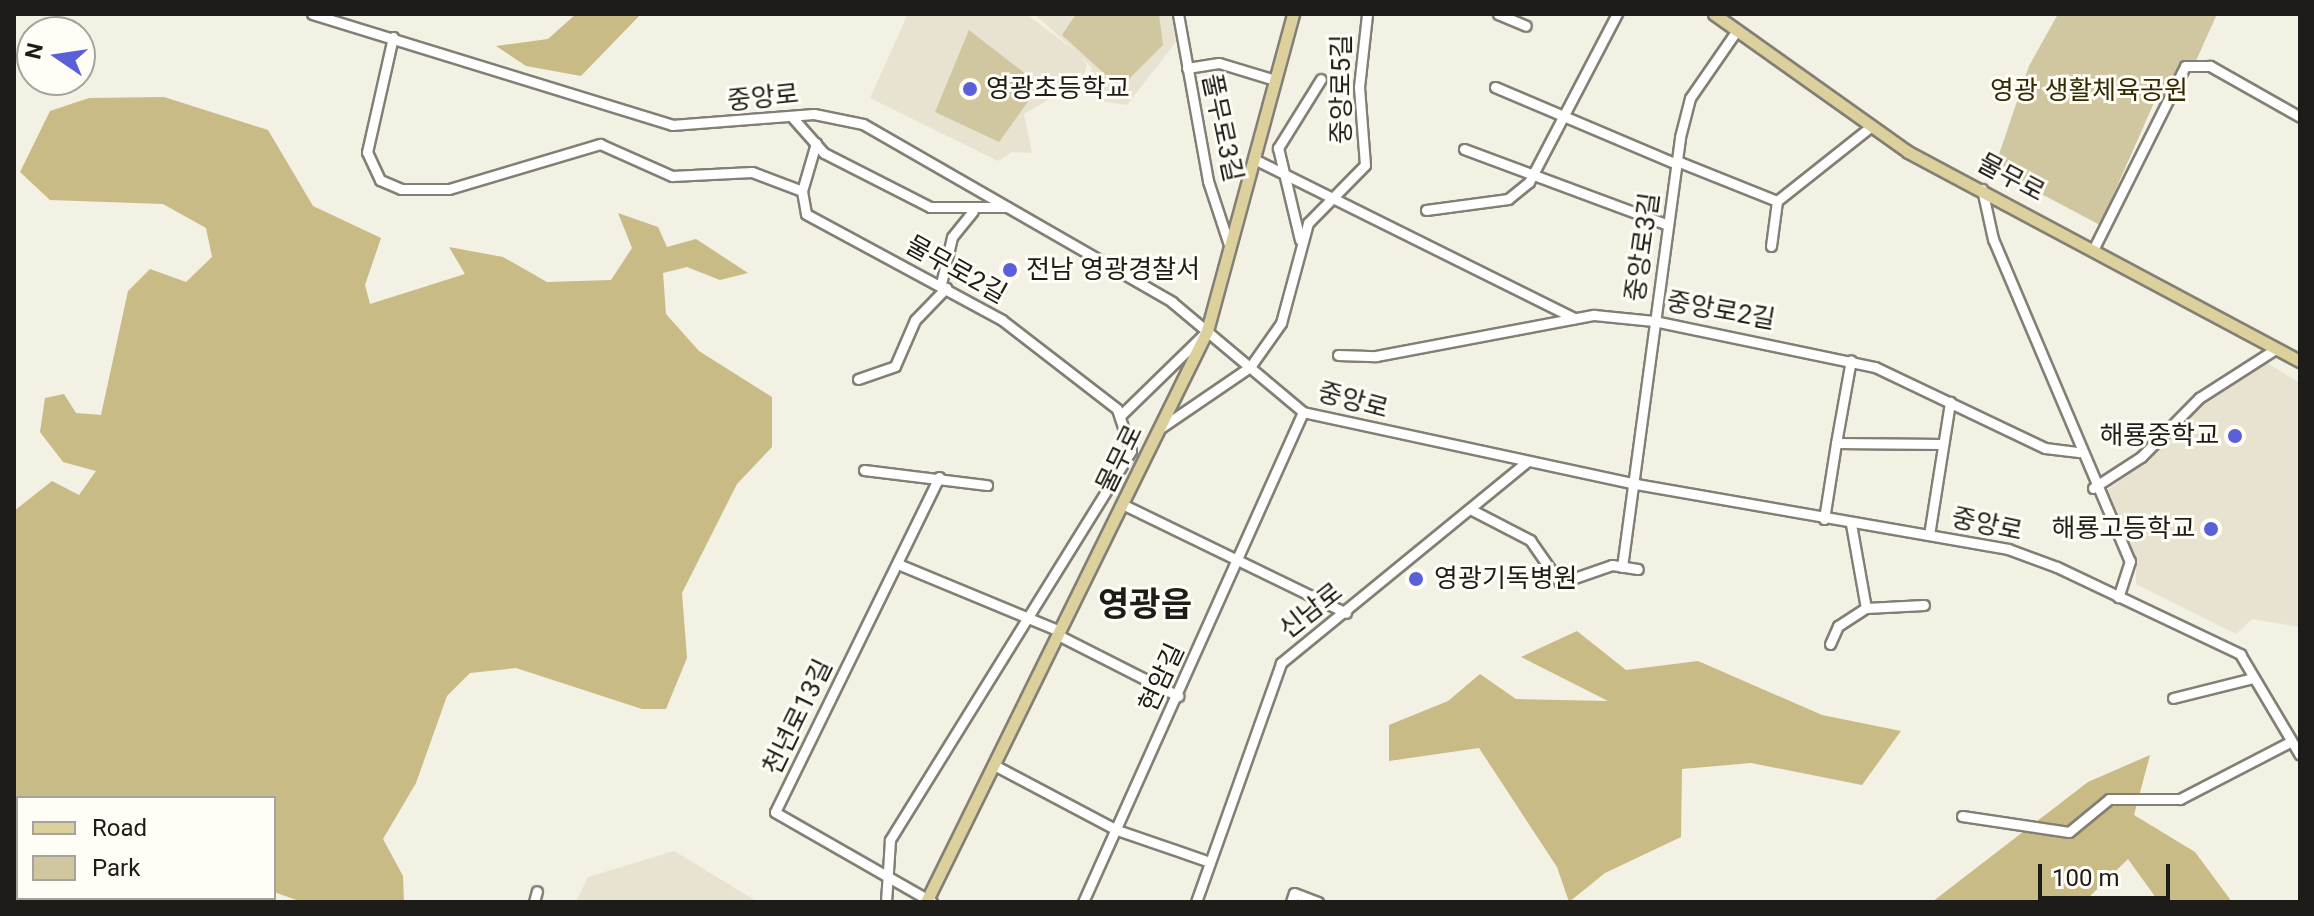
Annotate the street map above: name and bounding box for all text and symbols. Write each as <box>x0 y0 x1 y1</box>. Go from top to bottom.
north arrow <box>16 16 96 96</box>
street label: 중앙로5길 <box>1326 34 1358 144</box>
text: N <box>20 41 48 61</box>
street label: 풀무로3길 <box>1195 71 1249 185</box>
place label: 영광초등학교 <box>986 73 1130 105</box>
park label: 영광 생활체육공원 <box>1990 75 2188 107</box>
street label: 중앙로 <box>726 79 800 117</box>
marker: 영광초등학교 <box>961 80 979 98</box>
street label: 물무로 <box>1972 147 2050 209</box>
street label: 중앙로3길 <box>1620 190 1666 304</box>
street label: 물무로2길 <box>900 230 1012 310</box>
place label: 전남 영광경찰서 <box>1026 254 1200 286</box>
marker: 전남 영광경찰서 <box>1001 261 1019 279</box>
street label: 중앙로2길 <box>1664 286 1778 336</box>
street label: 중앙로 <box>1314 377 1392 425</box>
street label: 물무로 <box>1090 420 1150 498</box>
place label: 해룡중학교 <box>2099 420 2219 452</box>
marker: 해룡중학교 <box>2226 427 2244 445</box>
street label: 중앙로 <box>1949 502 2025 548</box>
place label: 해룡고등학교 <box>2051 513 2195 545</box>
marker: 해룡고등학교 <box>2202 520 2220 538</box>
place label: 영광기독병원 <box>1434 563 1578 595</box>
marker: 영광기독병원 <box>1405 568 1427 590</box>
street label: 신남로 <box>1273 577 1349 645</box>
district label: 영광읍 <box>1098 585 1192 625</box>
street label: 현암길 <box>1133 639 1191 717</box>
street label: 천년로13길 <box>757 654 839 780</box>
legend <box>16 796 276 900</box>
text: Road <box>92 814 147 842</box>
scale bar <box>2042 848 2174 898</box>
text: Park <box>92 854 140 882</box>
text: 100 m <box>2052 864 2119 892</box>

